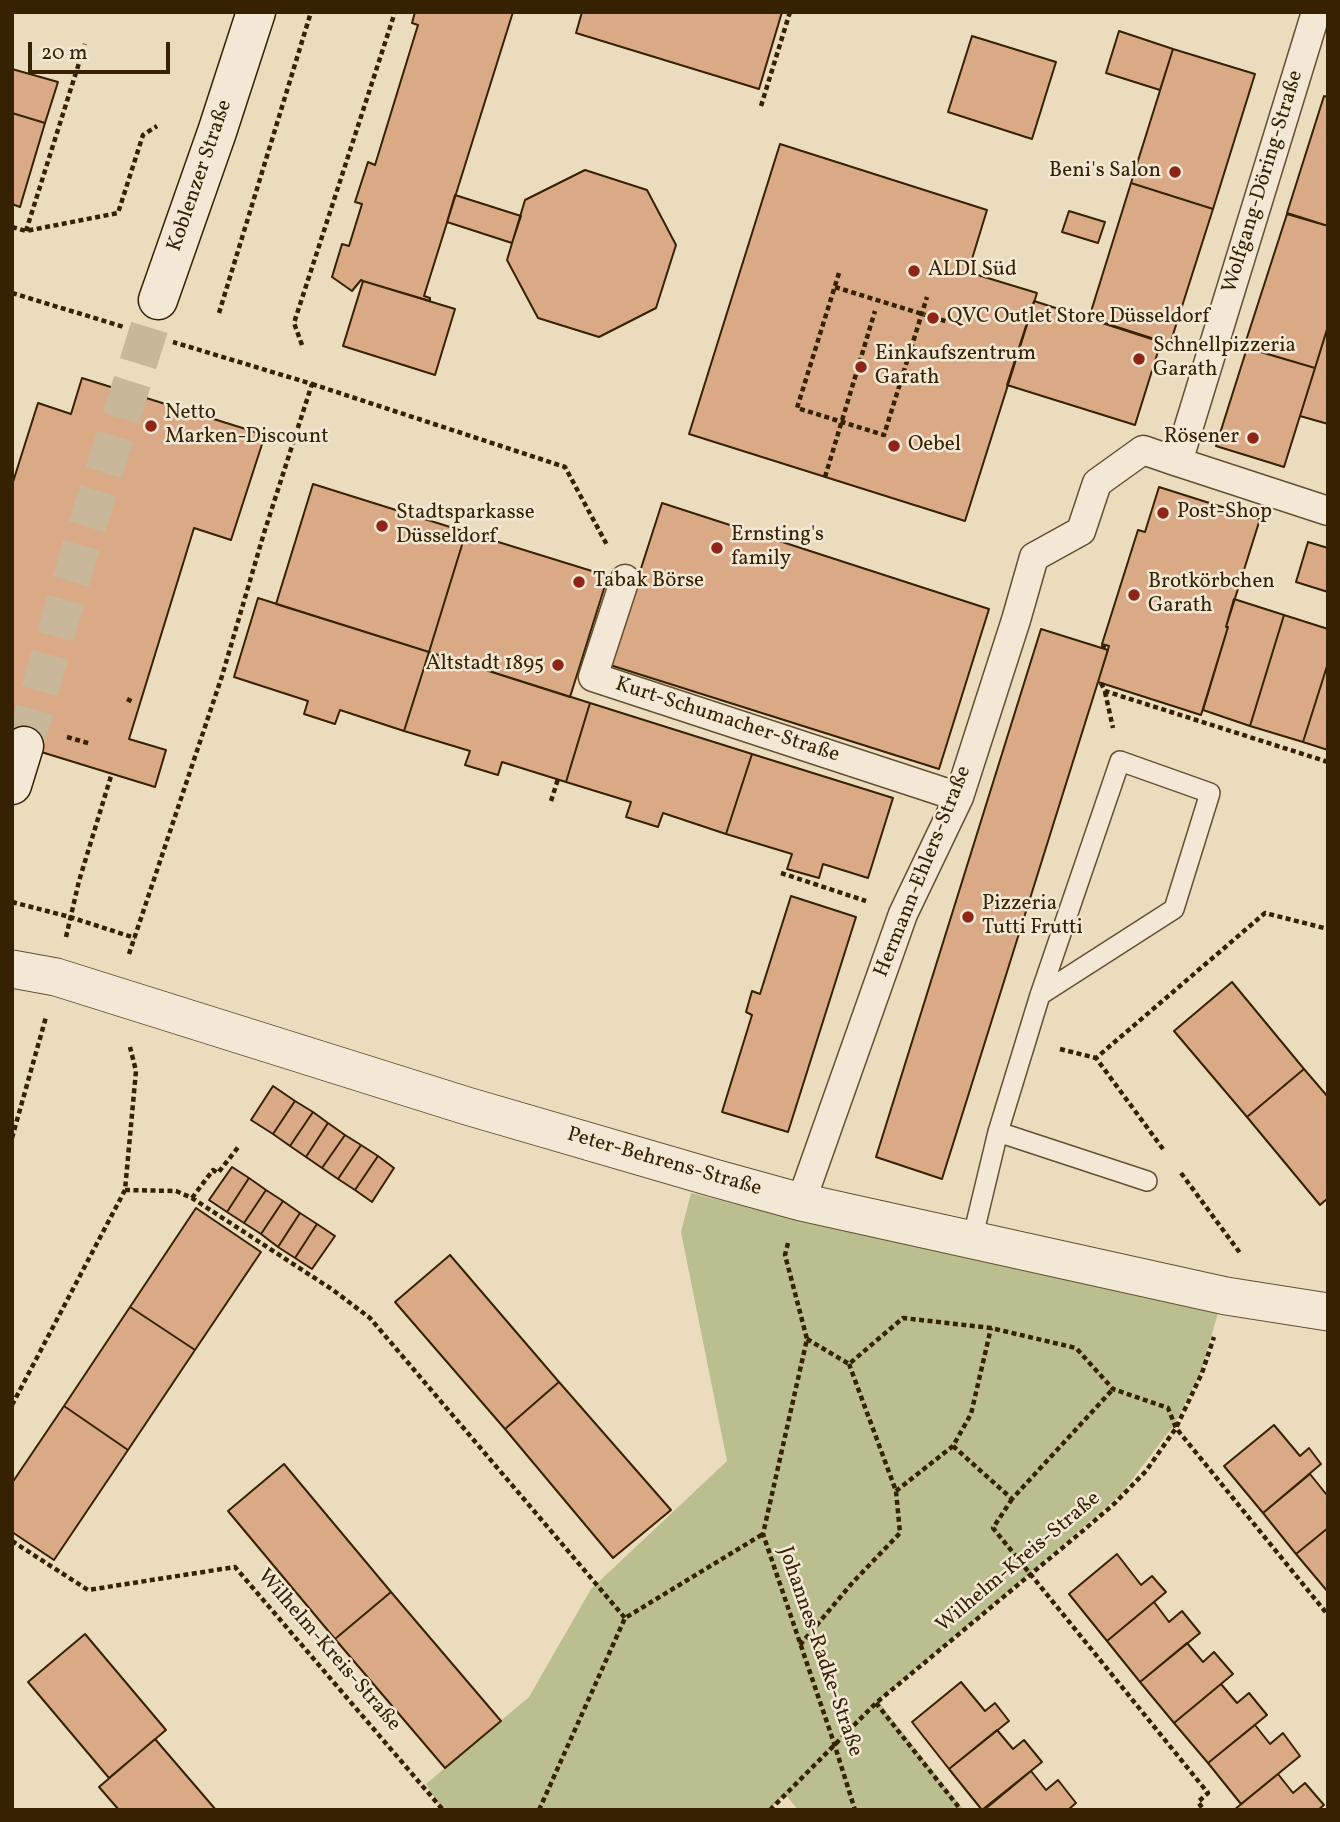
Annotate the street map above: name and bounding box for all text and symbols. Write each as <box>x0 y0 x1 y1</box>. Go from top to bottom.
scale bar <box>32 28 173 72</box>
text: 20 m <box>41 39 87 68</box>
street label: Wolfgang-Döring-Straße <box>1218 68 1310 296</box>
street label: Koblenzer Straße <box>163 97 239 255</box>
place label: Beni's Salon <box>1049 159 1161 185</box>
marker: Beni's Salon <box>1167 164 1183 180</box>
place label: ALDI Süd <box>928 258 1017 284</box>
marker: ALDI Süd <box>906 263 922 279</box>
place label: QVC Outlet Store Düsseldorf <box>947 305 1210 331</box>
marker: QVC Outlet Store Düsseldorf <box>925 310 941 326</box>
place label: Schnellpizzeria Garath <box>1153 334 1296 384</box>
place label: Einkaufszentrum Garath <box>875 342 1036 392</box>
marker: Schnellpizzeria Garath <box>1131 351 1147 367</box>
marker: Einkaufszentrum Garath <box>853 359 869 375</box>
place label: Netto Marken-Discount <box>165 401 329 451</box>
marker: Netto Marken-Discount <box>143 418 159 434</box>
place label: Rösener <box>1164 425 1239 451</box>
marker: Rösener <box>1245 430 1261 446</box>
place label: Oebel <box>908 433 961 459</box>
marker: Oebel <box>886 438 902 454</box>
place label: Post-Shop <box>1177 500 1272 526</box>
place label: Stadtsparkasse Düsseldorf <box>396 501 535 551</box>
marker: Post-Shop <box>1155 505 1171 521</box>
marker: Stadtsparkasse Düsseldorf <box>374 518 390 534</box>
place label: Ernsting's family <box>731 523 824 573</box>
marker: Ernsting's family <box>709 540 725 556</box>
place label: Tabak Börse <box>593 569 704 595</box>
place label: Brotkörbchen Garath <box>1148 570 1275 620</box>
marker: Tabak Börse <box>571 574 587 590</box>
marker: Brotkörbchen Garath <box>1126 587 1142 603</box>
place label: Altstadt 1895 <box>426 652 544 678</box>
marker: Altstadt 1895 <box>550 657 566 673</box>
street label: Kurt-Schumacher-Straße <box>612 673 842 769</box>
street label: Hermann-Ehlers-Straße <box>870 763 978 981</box>
place label: Pizzeria Tutti Frutti <box>982 892 1083 942</box>
marker: Pizzeria Tutti Frutti <box>960 909 976 925</box>
street label: Peter-Behrens-Straße <box>564 1123 764 1203</box>
street label: Wilhelm-Kreis-Straße <box>932 1487 1106 1639</box>
street label: Johannes-Radke-Straße <box>771 1544 867 1760</box>
street label: Wilhelm-Kreis-Straße <box>251 1565 405 1737</box>

